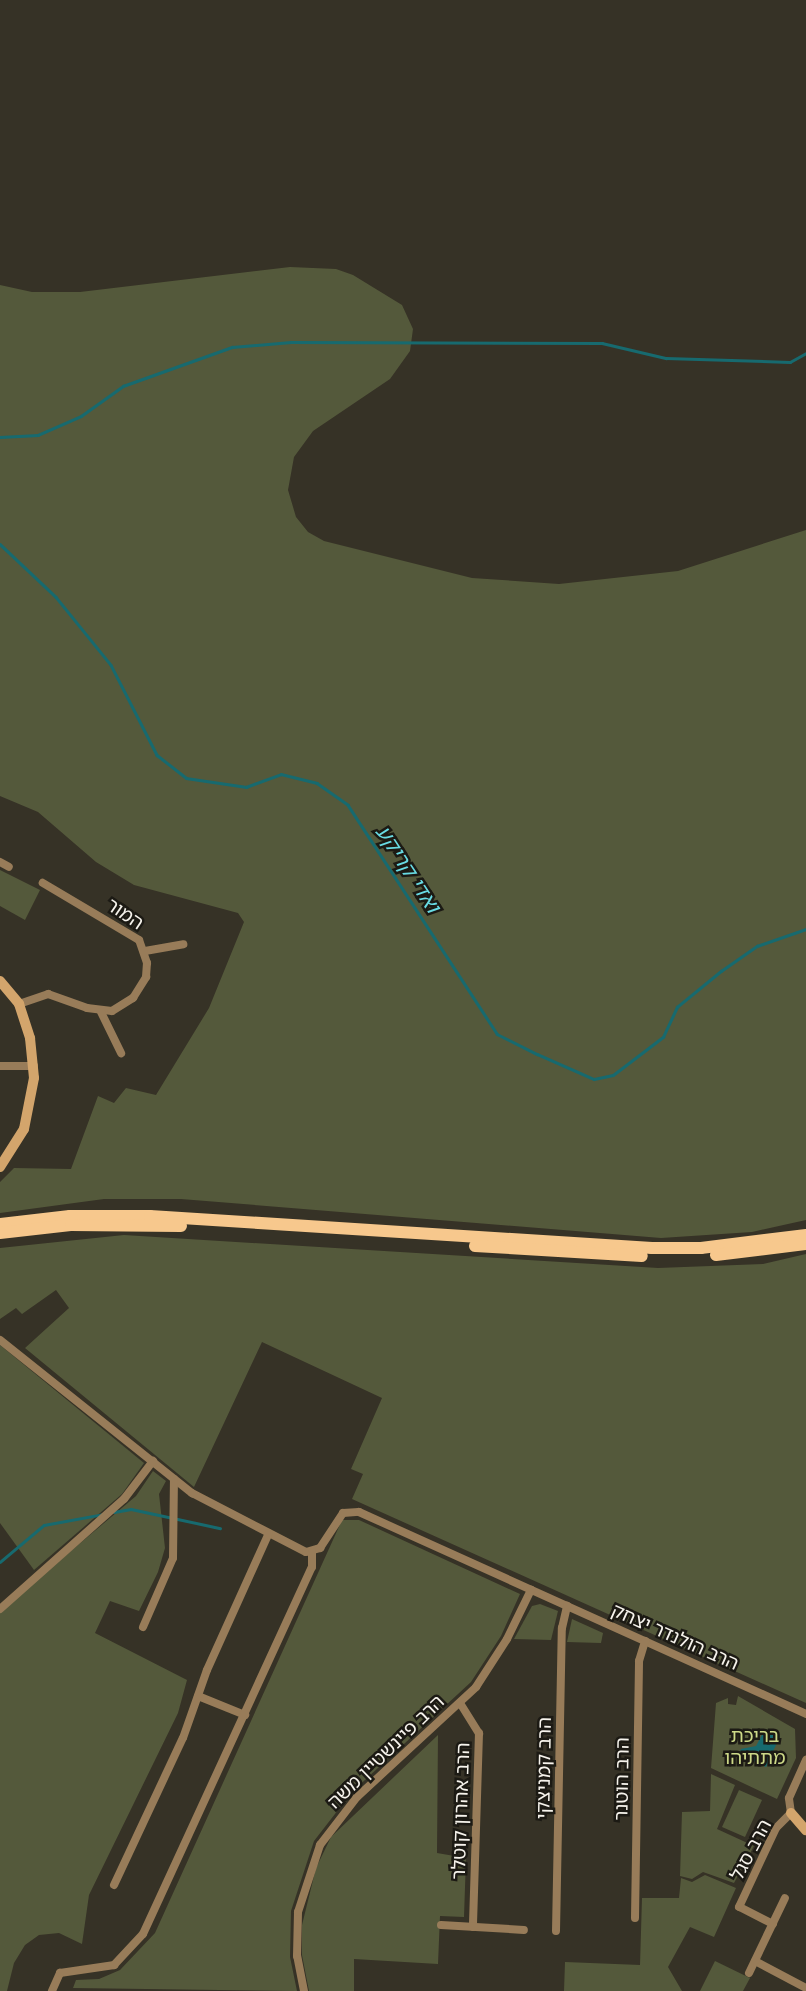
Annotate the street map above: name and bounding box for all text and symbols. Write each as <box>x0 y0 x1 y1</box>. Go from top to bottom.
water label: ואדי קריקע <box>370 821 446 917</box>
street label: המור <box>102 893 148 935</box>
street label: הרב הולנדר יצחק <box>608 1599 742 1675</box>
street label: הרב פיינשטיין משה <box>323 1690 449 1814</box>
street label: הרב קמניצקי <box>532 1717 556 1819</box>
park label: בריכת מתתיהו <box>724 1725 786 1769</box>
street label: הרב הוטנר <box>610 1737 634 1821</box>
street label: הרב אהרון קוטלר <box>447 1742 475 1880</box>
street label: הרב סגל <box>725 1816 777 1884</box>

